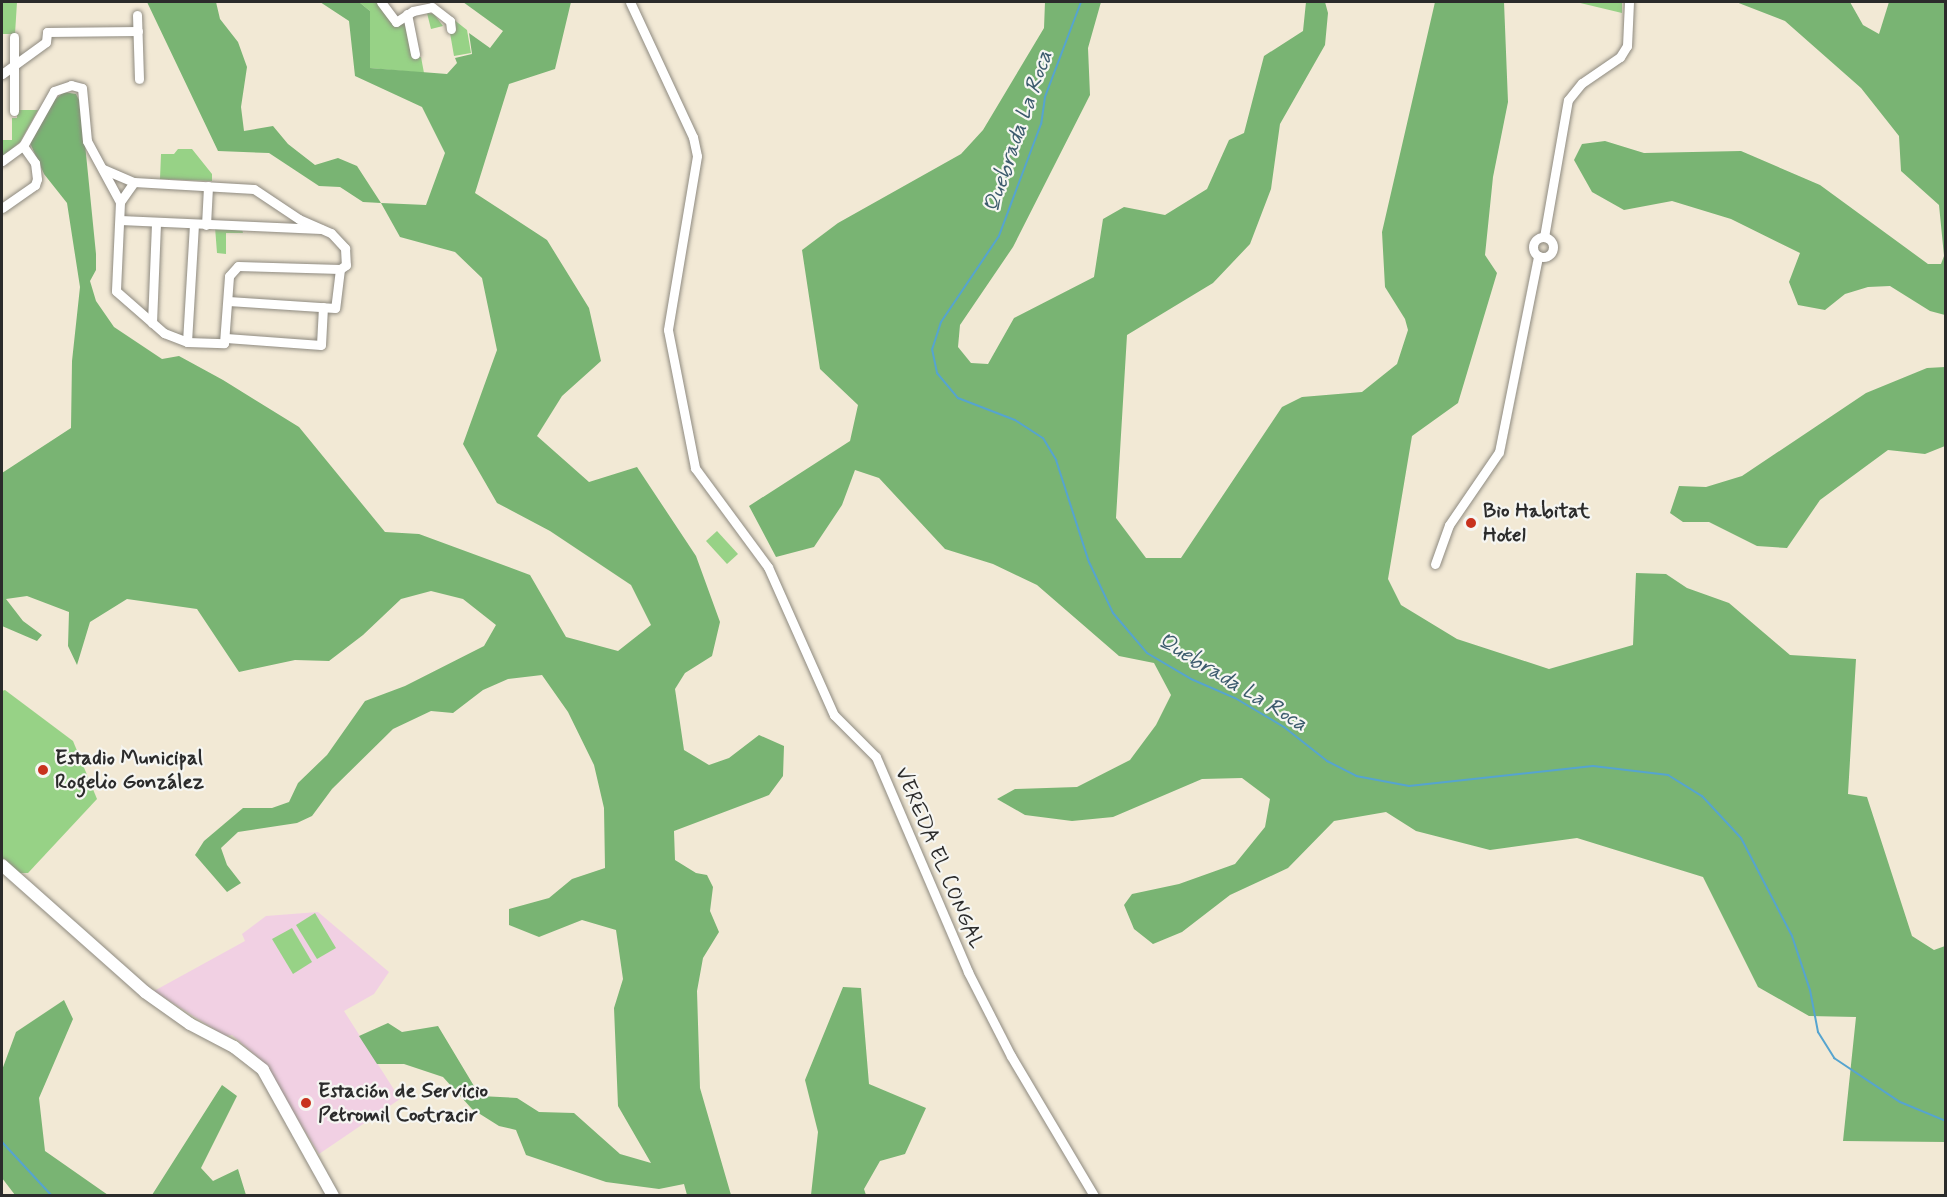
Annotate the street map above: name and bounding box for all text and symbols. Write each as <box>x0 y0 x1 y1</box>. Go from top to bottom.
water label: Quebrada La Roca <box>978 46 1060 218</box>
place label: Bio Habitat Hotel <box>1483 498 1591 548</box>
marker: Bio Habitat Hotel <box>1464 516 1478 530</box>
water label: Quebrada La Roca <box>1151 627 1313 739</box>
place label: Estadio Municipal Rogelio González <box>55 745 205 795</box>
street label: VEREDA EL CONGAL <box>888 760 990 956</box>
marker: Estadio Municipal Rogelio González <box>36 763 50 777</box>
place label: Estación de Servicio Petromil Cootracir <box>318 1078 487 1128</box>
marker: Estación de Servicio Petromil Cootracir <box>299 1096 313 1110</box>

